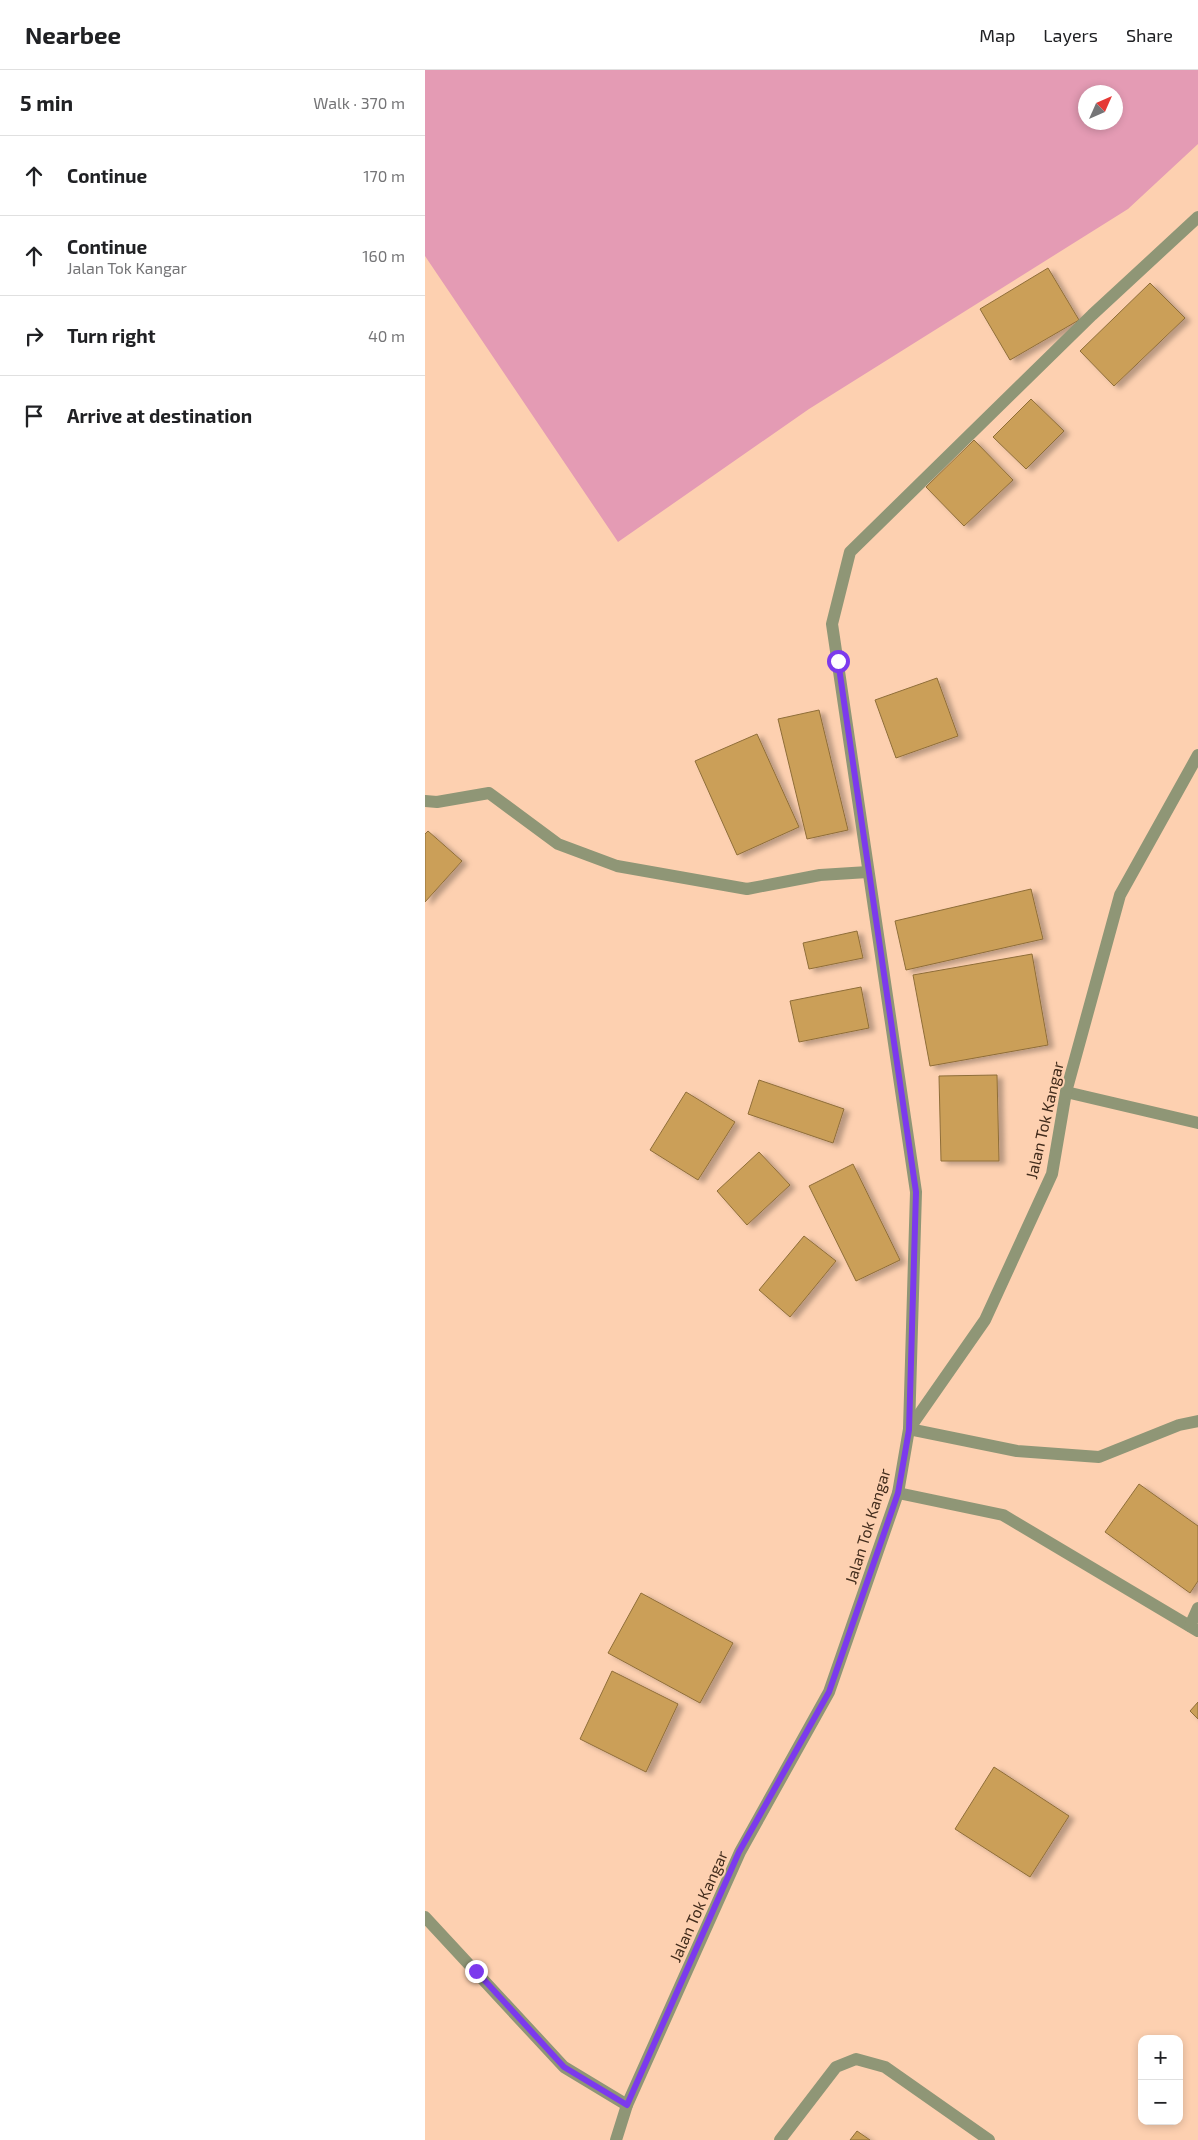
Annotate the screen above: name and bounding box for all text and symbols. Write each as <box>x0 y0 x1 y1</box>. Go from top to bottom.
text: Nearbee <box>25 20 121 49</box>
text: Map <box>979 24 1015 46</box>
text: Layers <box>1043 24 1098 46</box>
text: Share <box>1126 24 1173 46</box>
north arrow <box>1078 85 1123 130</box>
text: 5 min <box>20 90 73 115</box>
text: Walk · 370 m <box>313 93 405 112</box>
icon: ahead <box>20 162 48 190</box>
text: Continue <box>67 164 147 187</box>
text: 170 m <box>363 166 405 185</box>
text: Continue <box>67 235 147 258</box>
icon: ahead <box>20 242 48 270</box>
text: 160 m <box>362 246 405 265</box>
text: Jalan Tok Kangar <box>67 258 187 277</box>
icon: right <box>20 322 48 350</box>
text: Turn right <box>67 324 155 347</box>
text: 40 m <box>368 326 405 345</box>
icon: arrive <box>20 402 48 430</box>
text: Arrive at destination <box>67 404 252 427</box>
route start <box>827 650 850 673</box>
street label: Jalan Tok Kangar <box>1021 1059 1067 1181</box>
street label: Jalan Tok Kangar <box>840 1465 894 1586</box>
street label: Jalan Tok Kangar <box>665 1847 731 1965</box>
route end <box>465 1960 488 1983</box>
map controls <box>1138 2035 1183 2125</box>
button: + <box>1138 2035 1183 2080</box>
button: − <box>1138 2080 1183 2125</box>

